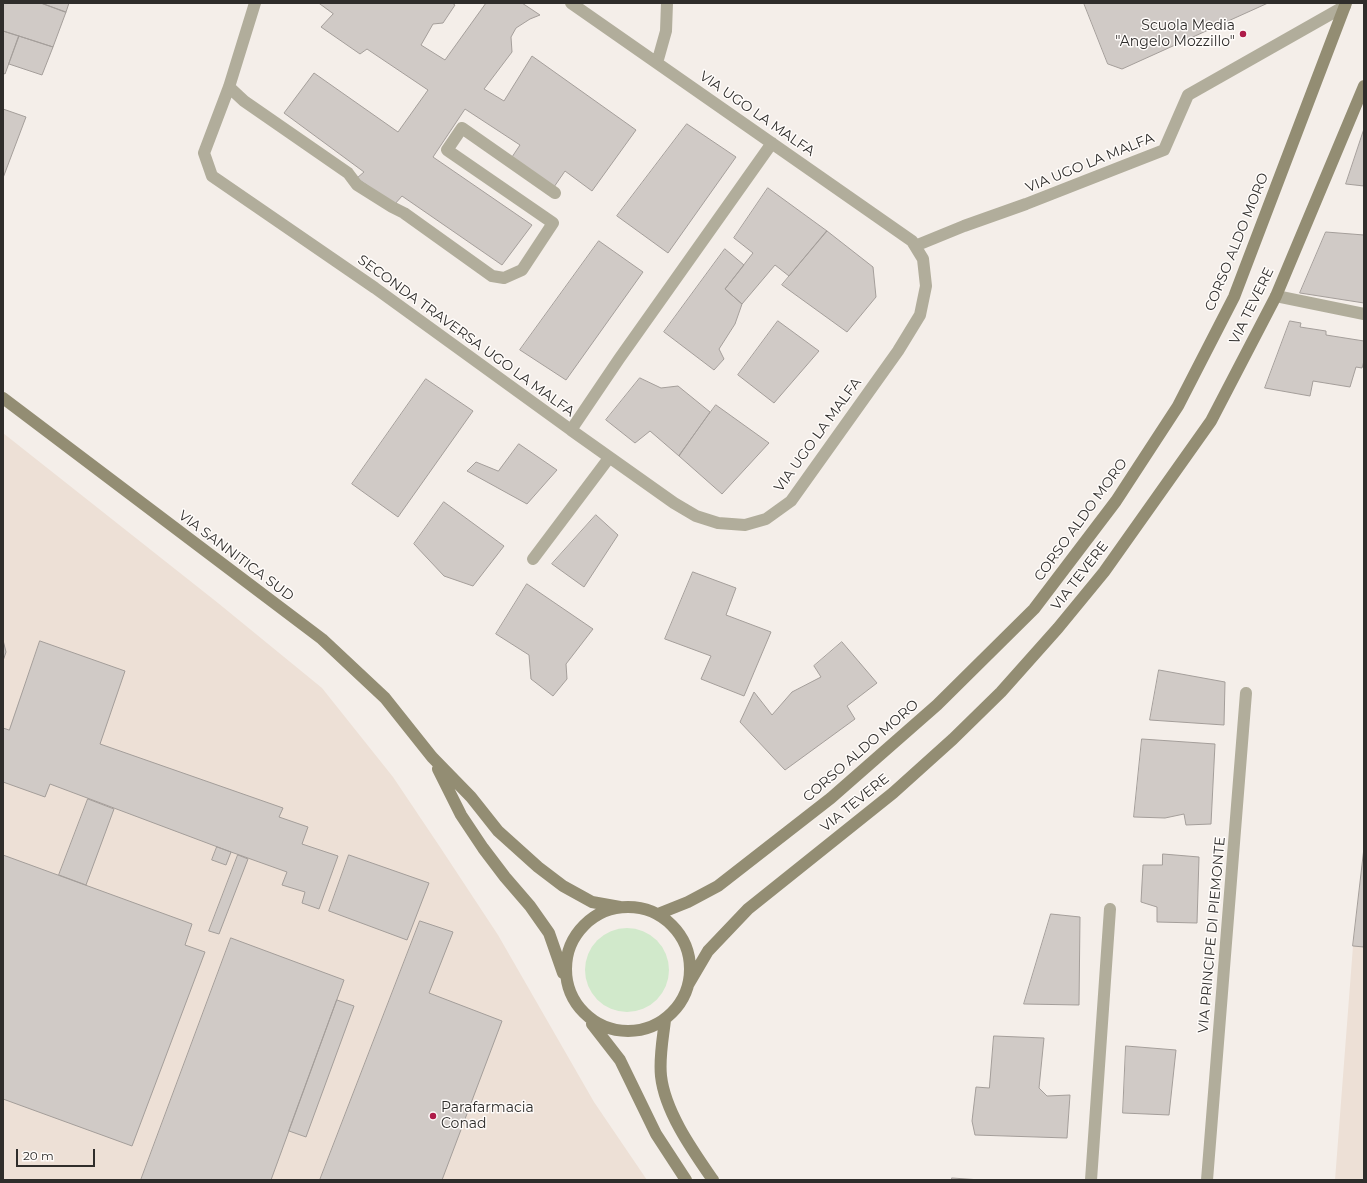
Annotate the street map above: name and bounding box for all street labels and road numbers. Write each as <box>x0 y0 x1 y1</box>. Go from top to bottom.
street label: VIA UGO LA MALFA <box>696 68 818 160</box>
street label: VIA UGO LA MALFA <box>1023 130 1157 196</box>
street label: CORSO ALDO MORO <box>1202 170 1272 314</box>
street label: SECONDA TRAVERSA UGO LA MALFA <box>354 252 578 420</box>
street label: VIA TEVERE <box>1226 265 1278 347</box>
street label: VIA UGO LA MALFA <box>771 375 865 495</box>
street label: CORSO ALDO MORO <box>1031 455 1131 585</box>
street label: VIA SANNITICA SUD <box>175 507 297 605</box>
street label: VIA TEVERE <box>1048 538 1112 614</box>
street label: CORSO ALDO MORO <box>800 696 922 806</box>
street label: VIA TEVERE <box>817 770 893 836</box>
street label: VIA PRINCIPE DI PIEMONTE <box>1195 836 1229 1034</box>

